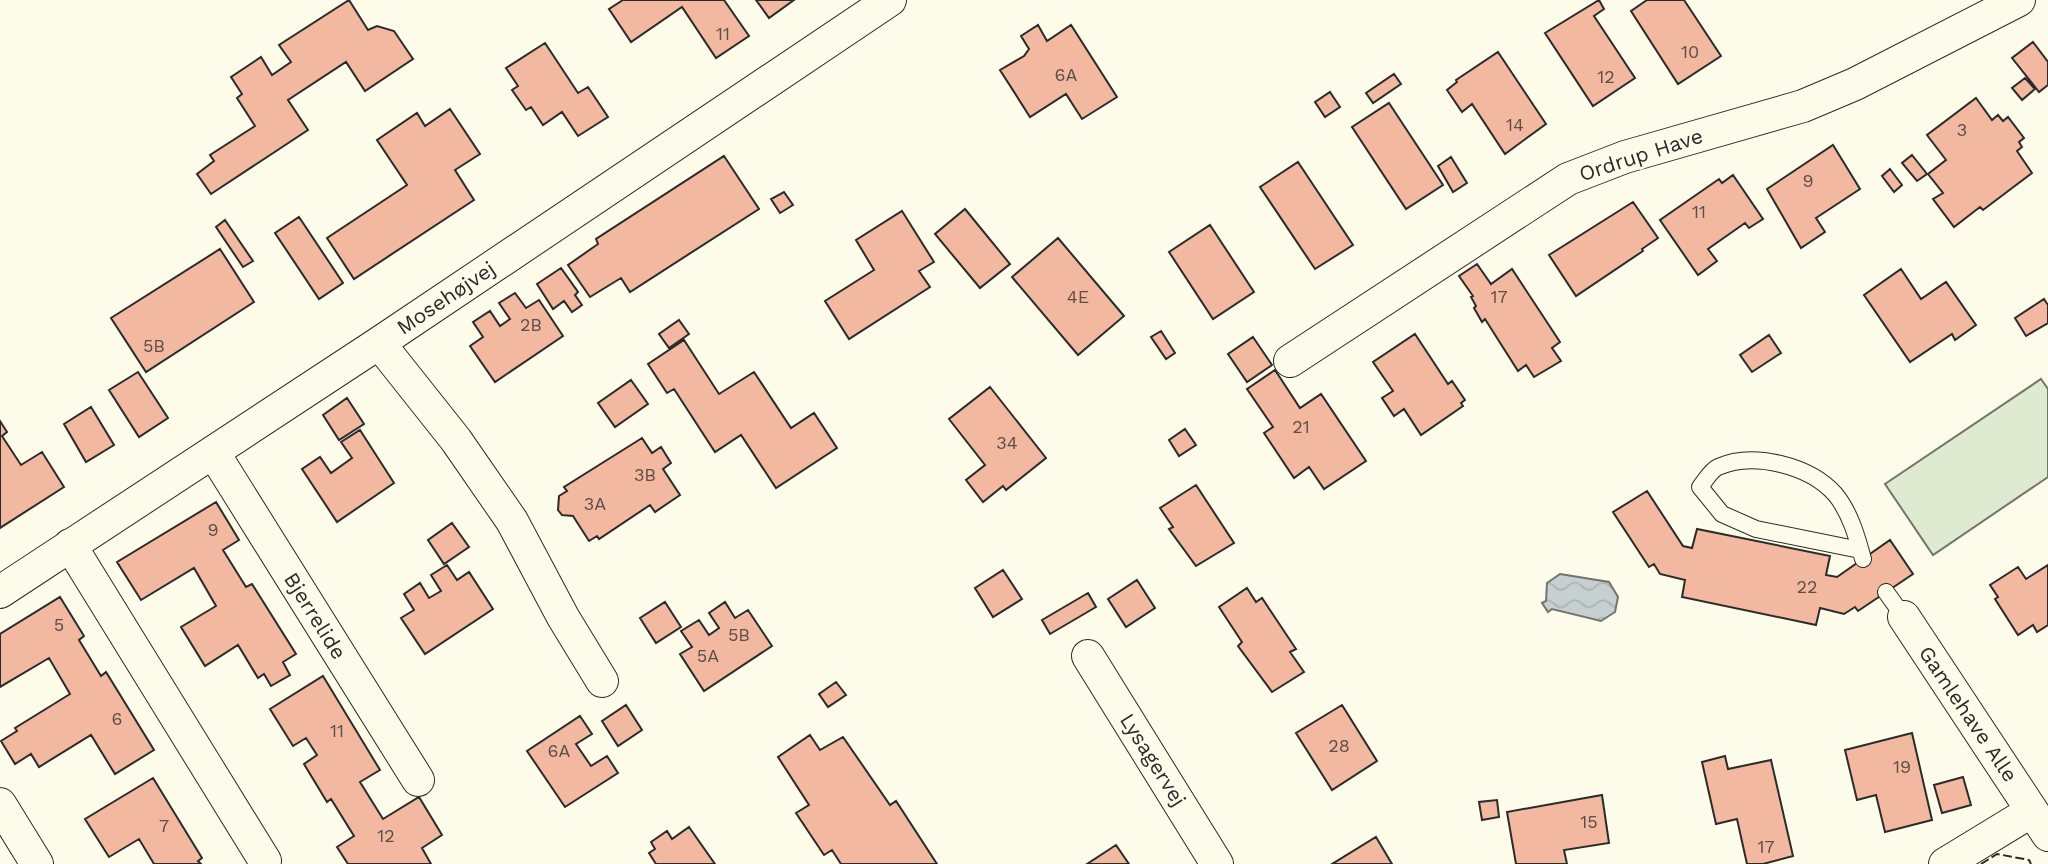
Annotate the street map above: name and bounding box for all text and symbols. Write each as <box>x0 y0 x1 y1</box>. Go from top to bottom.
house number: 11 <box>716 23 730 44</box>
house number: 10 <box>1681 41 1699 62</box>
house number: 6A <box>1055 64 1078 85</box>
house number: 12 <box>1597 66 1615 87</box>
house number: 14 <box>1506 114 1524 135</box>
house number: 3 <box>1957 119 1967 140</box>
street label: Ordrup Have <box>1576 123 1706 186</box>
house number: 9 <box>1802 170 1814 191</box>
house number: 11 <box>1692 201 1706 222</box>
street label: Mosehøjvej <box>392 256 500 340</box>
house number: 4E <box>1067 286 1089 307</box>
house number: 17 <box>1490 286 1508 307</box>
house number: 2B <box>520 314 542 335</box>
house number: 5B <box>143 335 165 356</box>
house number: 21 <box>1292 416 1310 437</box>
house number: 34 <box>996 432 1018 453</box>
house number: 3B <box>634 464 656 485</box>
house number: 3A <box>584 493 606 514</box>
house number: 9 <box>207 519 219 540</box>
street label: Bjerrelide <box>279 568 352 664</box>
house number: 22 <box>1797 576 1818 597</box>
house number: 5 <box>54 614 64 635</box>
house number: 5B <box>728 624 750 645</box>
street label: Gamlehave Alle <box>1914 641 2023 786</box>
house number: 5A <box>697 645 719 666</box>
house number: 6 <box>112 708 122 729</box>
street label: Lysagervej <box>1115 709 1192 811</box>
house number: 11 <box>330 720 344 741</box>
house number: 28 <box>1328 735 1350 756</box>
house number: 6A <box>548 740 571 761</box>
house number: 19 <box>1893 756 1911 777</box>
house number: 15 <box>1580 811 1598 832</box>
house number: 7 <box>159 815 169 836</box>
house number: 12 <box>377 825 395 846</box>
house number: 17 <box>1757 836 1775 857</box>

